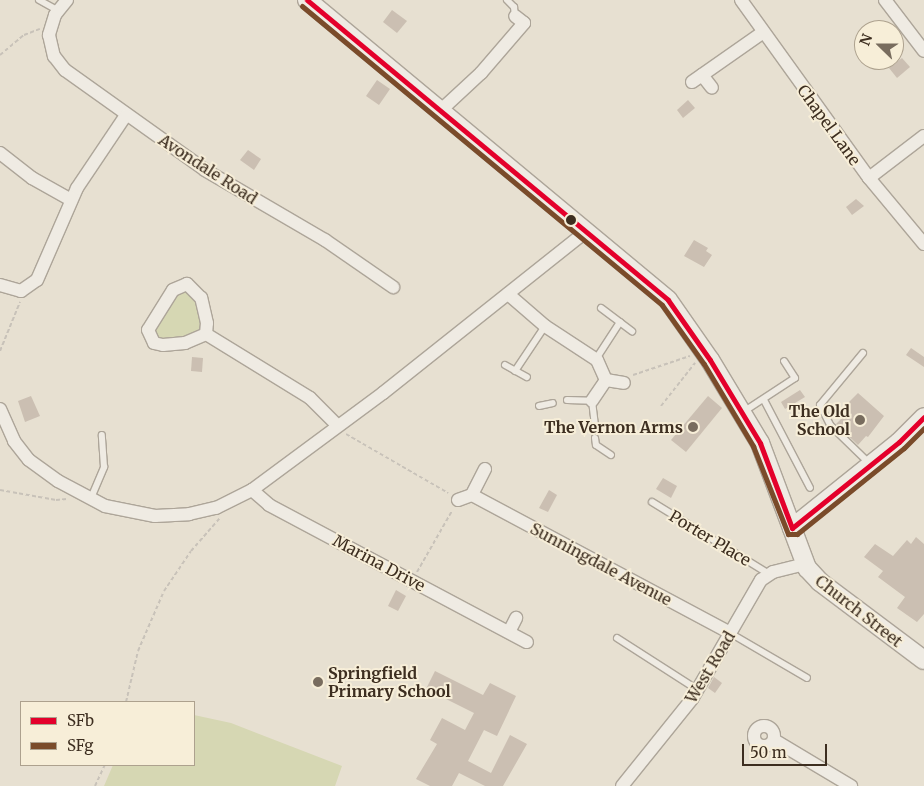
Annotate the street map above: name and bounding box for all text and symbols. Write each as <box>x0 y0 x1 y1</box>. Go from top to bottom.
north arrow <box>854 20 904 70</box>
text: N <box>856 31 876 48</box>
street label: Chapel Lane <box>793 81 865 169</box>
street label: Avondale Road <box>155 130 261 208</box>
unlabelled marker <box>566 215 576 225</box>
place label: The Old School <box>789 401 850 439</box>
marker: The Old School <box>854 414 866 426</box>
place label: The Vernon Arms <box>544 417 683 437</box>
marker: The Vernon Arms <box>687 421 699 433</box>
street label: Porter Place <box>666 506 754 570</box>
street label: Sunningdale Avenue <box>527 519 675 609</box>
street label: Marina Drive <box>330 531 428 595</box>
street label: Church Street <box>812 571 906 651</box>
street label: West Road <box>681 628 739 706</box>
place label: Springfield Primary School <box>328 663 451 701</box>
marker: Springfield Primary School <box>312 676 324 688</box>
legend <box>20 701 195 766</box>
text: SFb <box>67 711 94 730</box>
scale bar <box>744 734 829 766</box>
text: SFg <box>67 736 93 755</box>
text: 50 m <box>750 743 787 762</box>

